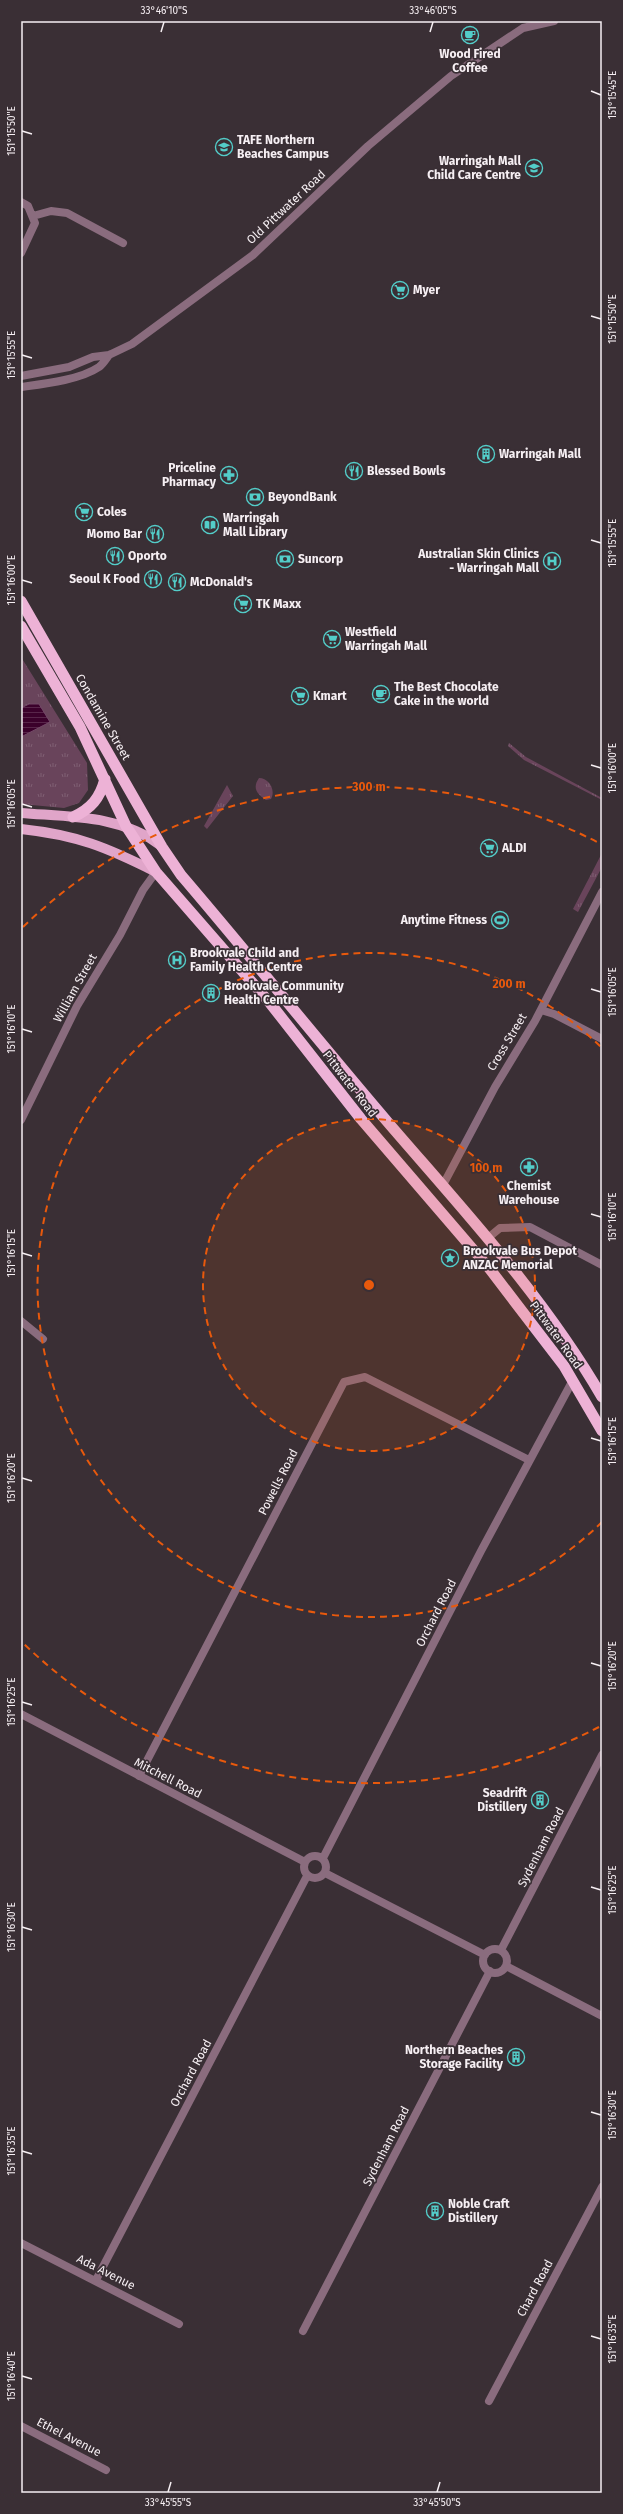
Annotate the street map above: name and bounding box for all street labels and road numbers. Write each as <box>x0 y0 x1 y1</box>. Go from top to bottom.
street label: Old Pittwater Road <box>244 167 328 247</box>
street label: Condamine Street <box>73 671 134 763</box>
street label: William Street <box>50 951 100 1025</box>
street label: Cross Street <box>484 1010 530 1073</box>
street label: Pittwater Road <box>320 1048 380 1120</box>
street label: Pittwater Road <box>527 1298 585 1372</box>
street label: Powells Road <box>255 1447 301 1517</box>
street label: Orchard Road <box>413 1577 459 1649</box>
street label: Mitchell Road <box>132 1755 204 1801</box>
street label: Sydenham Road <box>515 1805 567 1889</box>
street label: Orchard Road <box>167 2037 215 2109</box>
street label: Sydenham Road <box>360 2104 412 2188</box>
street label: Ada Avenue <box>74 2251 138 2293</box>
street label: Chard Road <box>514 2257 556 2319</box>
street label: Ethel Avenue <box>34 2415 104 2459</box>

